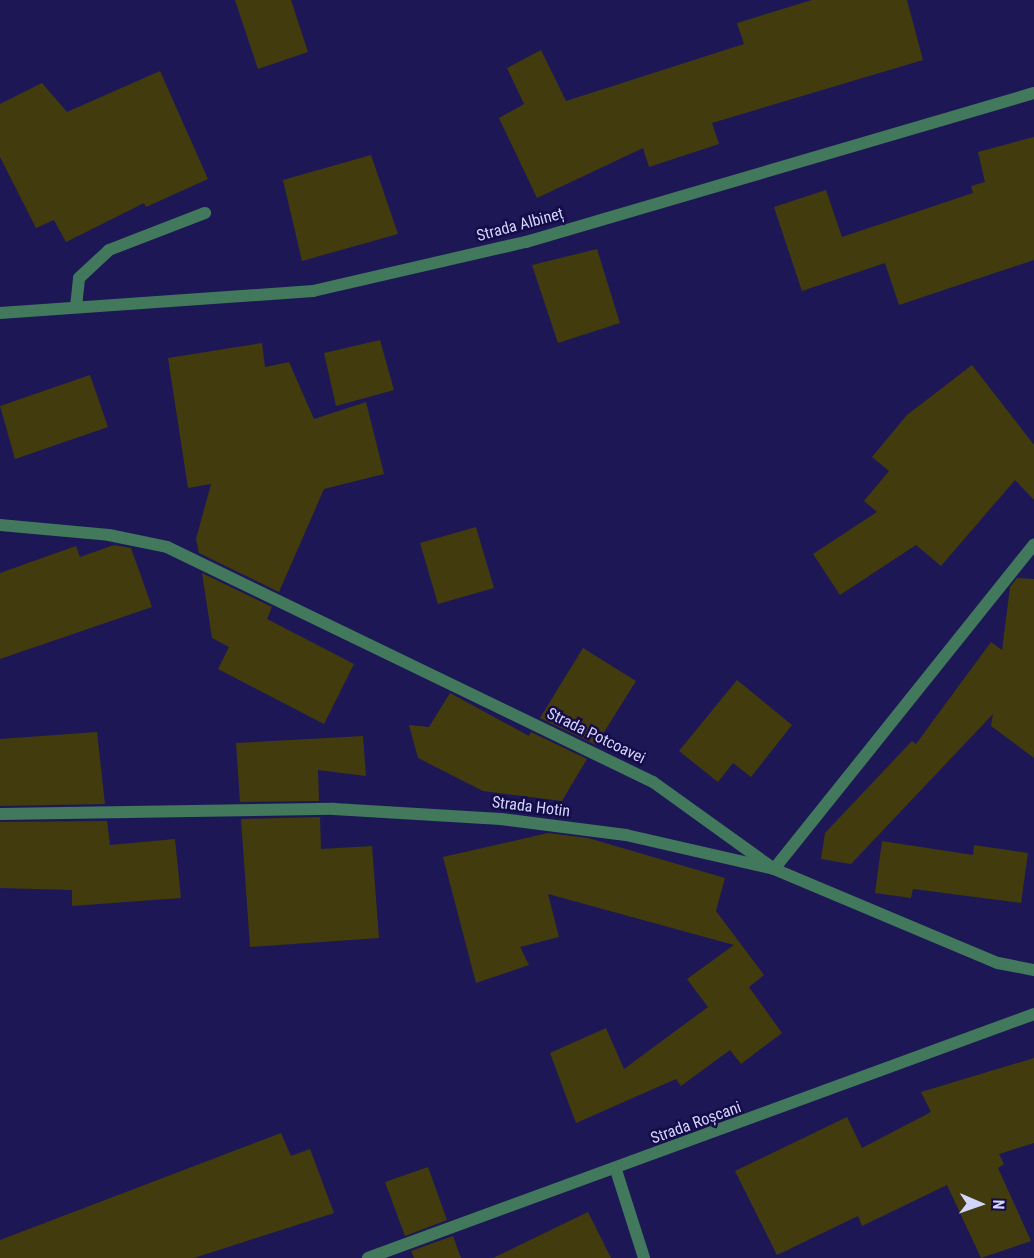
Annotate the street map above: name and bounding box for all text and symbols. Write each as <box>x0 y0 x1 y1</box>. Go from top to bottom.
street label: Strada Albineț <box>475 204 565 246</box>
street label: Strada Potcoavei <box>544 704 648 768</box>
street label: Strada Hotin <box>491 793 571 821</box>
street label: Strada Roșcani <box>648 1098 744 1148</box>
north arrow <box>950 1174 1010 1234</box>
text: N <box>989 1199 1008 1210</box>

